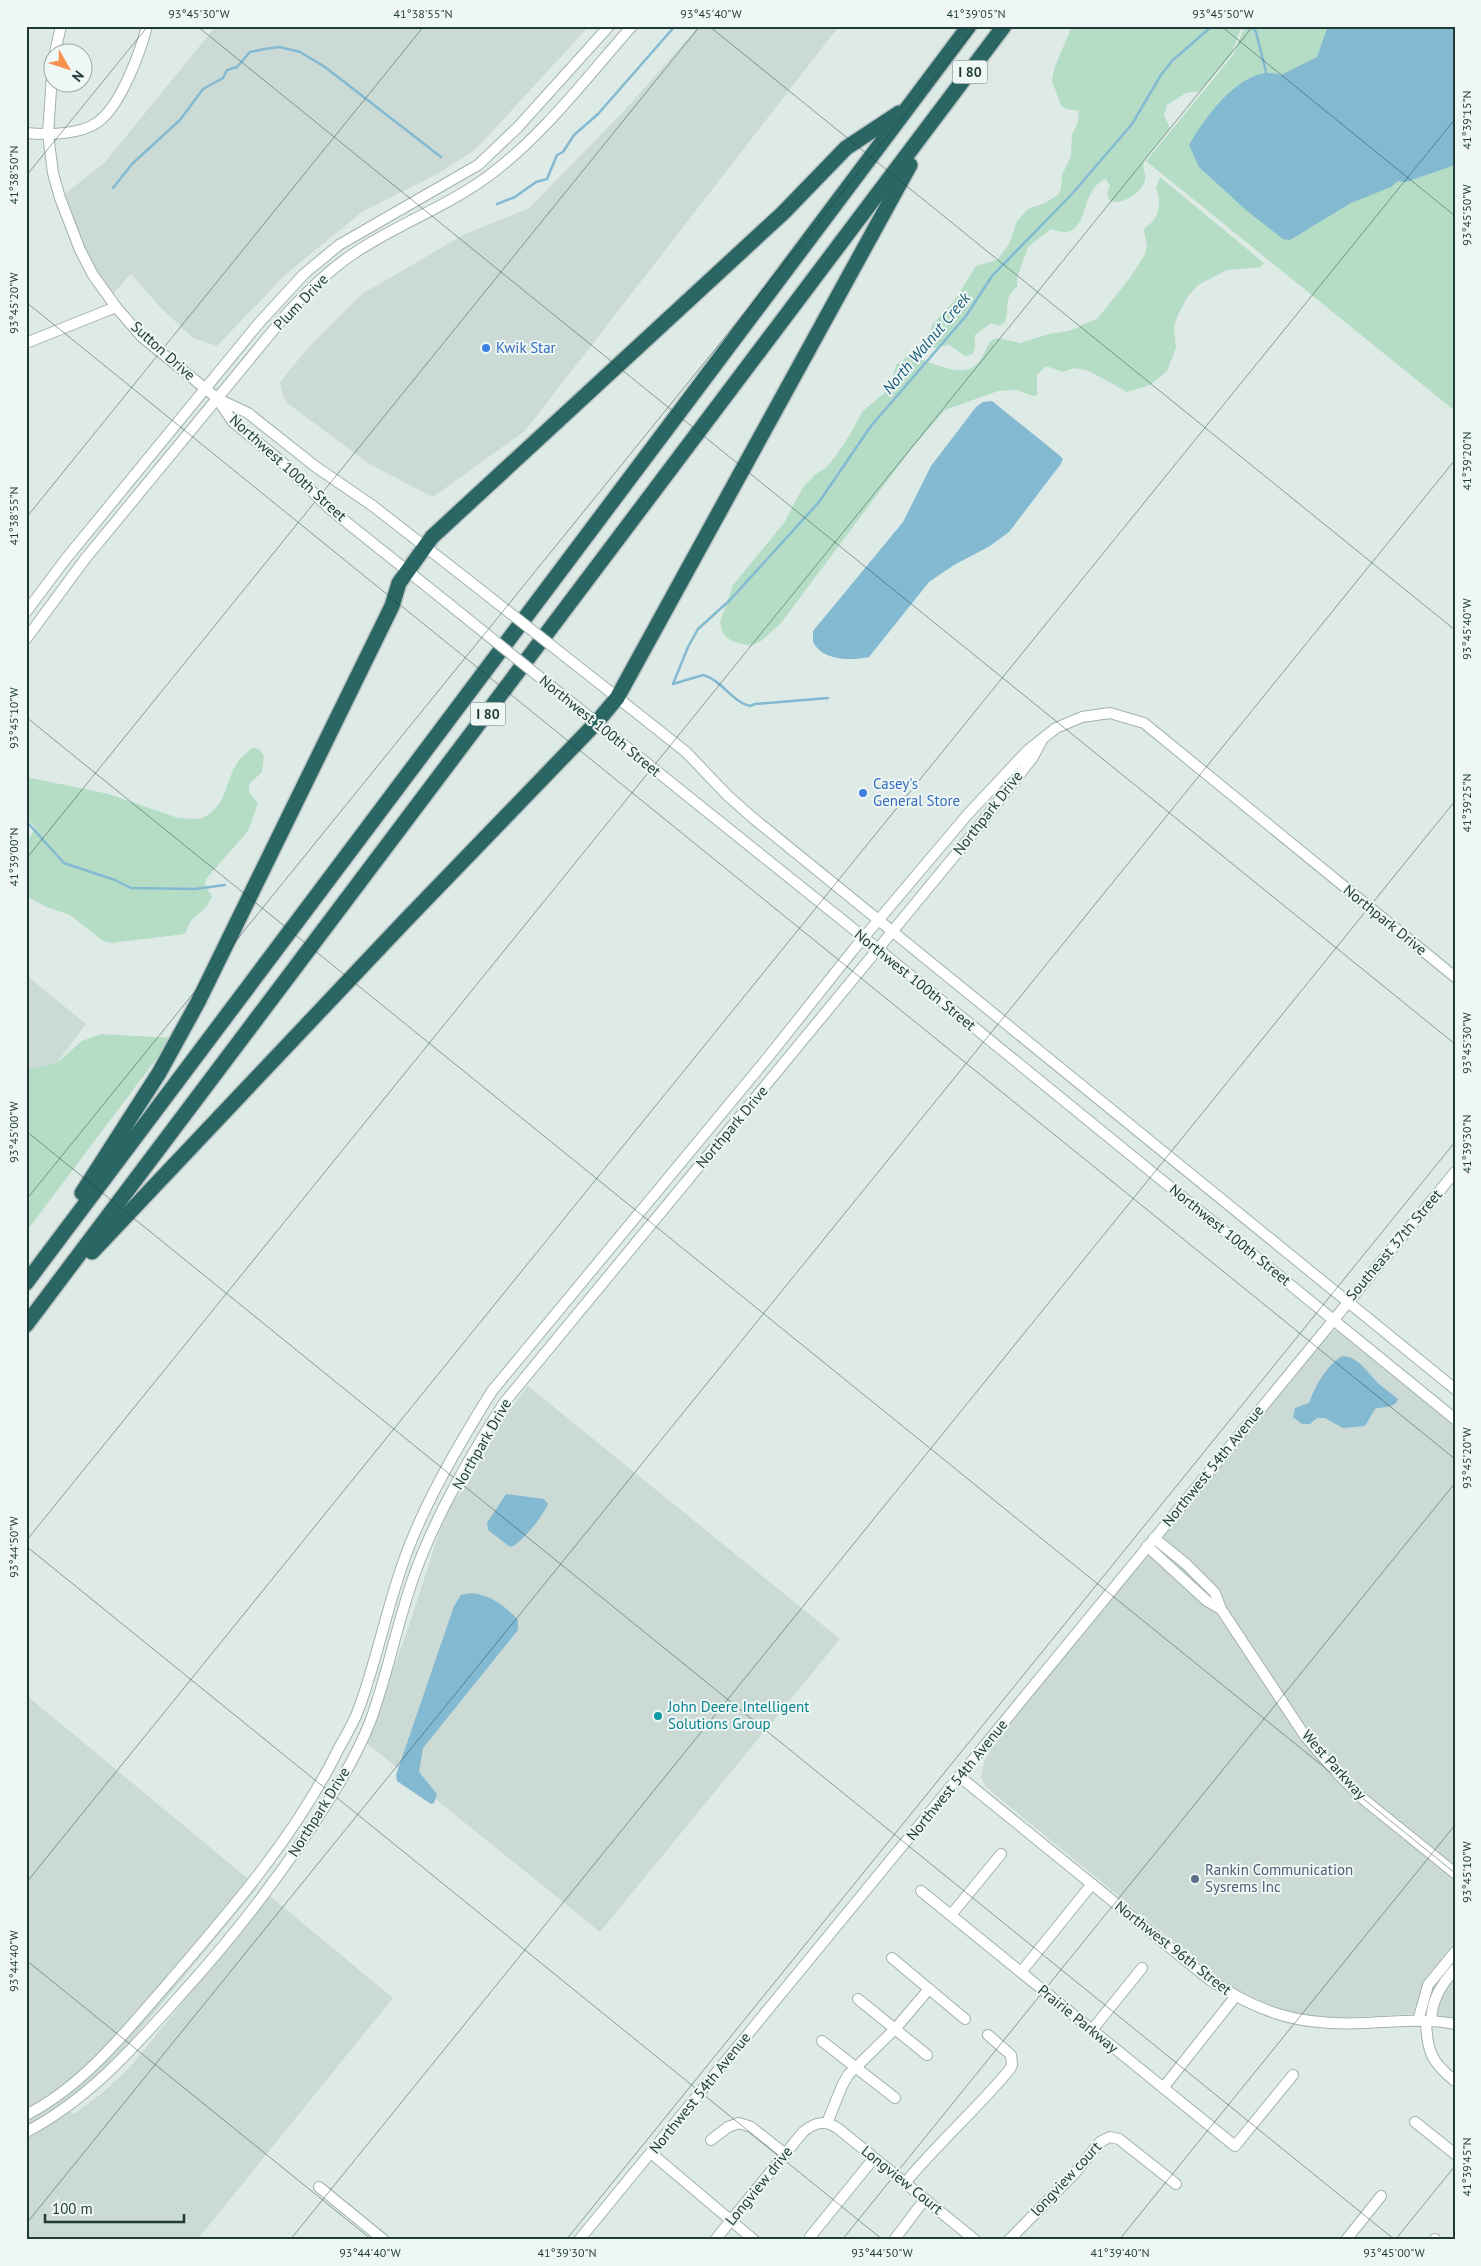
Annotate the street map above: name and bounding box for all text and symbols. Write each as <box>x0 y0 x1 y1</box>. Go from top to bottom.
text: 93°45'30"W <box>168 6 230 21</box>
text: 41°38'55"N <box>393 6 453 21</box>
text: 93°45'40"W <box>680 6 742 21</box>
text: 41°39'05"N <box>946 6 1006 21</box>
text: 93°45'50"W <box>1192 6 1254 21</box>
north arrow <box>42 42 92 92</box>
road number: I 80 <box>952 61 988 84</box>
text: N <box>68 67 88 85</box>
text: 41°39'15"N <box>1459 90 1474 150</box>
text: 41°38'50"N <box>6 145 21 205</box>
text: 93°45'50"W <box>1459 184 1474 246</box>
street label: Plum Drive <box>269 270 332 334</box>
text: 93°45'20"W <box>6 272 21 334</box>
water label: North Walnut Creek <box>878 288 975 398</box>
street label: Sutton Drive <box>127 317 199 384</box>
place label: Kwik Star <box>496 338 556 357</box>
marker: Kwik Star <box>480 342 492 354</box>
street label: Northwest 100th Street <box>226 410 351 525</box>
text: 41°39'20"N <box>1459 431 1474 491</box>
text: 41°38'55"N <box>6 486 21 546</box>
text: 93°45'40"W <box>1459 598 1474 660</box>
street label: Northwest 100th Street <box>536 671 665 781</box>
text: 93°45'10"W <box>6 687 21 749</box>
road number: I 80 <box>470 702 506 726</box>
street label: Northpark Drive <box>949 767 1026 859</box>
text: 41°39'25"N <box>1459 773 1474 833</box>
place label: Casey's General Store <box>873 774 960 810</box>
marker: Casey's General Store <box>857 787 869 799</box>
text: 41°39'00"N <box>6 827 21 887</box>
street label: Northpark Drive <box>1340 880 1431 959</box>
street label: Northwest 100th Street <box>851 925 980 1035</box>
text: 93°45'30"W <box>1459 1012 1474 1074</box>
street label: Northpark Drive <box>692 1082 772 1172</box>
text: 93°45'00"W <box>6 1101 21 1163</box>
text: 41°39'30"N <box>1459 1114 1474 1174</box>
street label: Northwest 100th Street <box>1166 1180 1295 1290</box>
street label: Southeast 37th Street <box>1342 1185 1446 1304</box>
street label: Northpark Drive <box>448 1395 515 1493</box>
street label: Northwest 54th Avenue <box>1158 1401 1267 1530</box>
text: 93°45'20"W <box>1459 1427 1474 1489</box>
text: 93°44'50"W <box>6 1516 21 1578</box>
place label: John Deere Intelligent Solutions Group <box>667 1697 809 1733</box>
marker: John Deere Intelligent Solutions Group <box>652 1710 664 1722</box>
street label: Northwest 54th Avenue <box>902 1715 1011 1844</box>
street label: West Parkway <box>1298 1726 1371 1804</box>
street label: Northpark Drive <box>283 1763 354 1860</box>
text: 93°45'10"W <box>1459 1841 1474 1903</box>
place label: Rankin Communication Sysrems Inc <box>1205 1860 1353 1896</box>
marker: Rankin Communication Sysrems Inc <box>1189 1873 1201 1885</box>
street label: Northwest 96th Street <box>1111 1896 1235 1999</box>
text: 93°44'40"W <box>6 1930 21 1992</box>
street label: Prairie Parkway <box>1034 1980 1122 2057</box>
street label: Northwest 54th Avenue <box>645 2028 754 2157</box>
street label: longview court <box>1026 2137 1105 2220</box>
text: 41°39'45"N <box>1459 2137 1474 2197</box>
street label: Longview Court <box>858 2141 947 2218</box>
street label: Longview drive <box>721 2142 796 2229</box>
scale bar <box>45 2191 184 2223</box>
text: 100 m <box>52 2199 93 2218</box>
text: 93°44'40"W <box>339 2245 401 2260</box>
text: 41°39'30"N <box>537 2245 597 2260</box>
text: 93°44'50"W <box>851 2245 913 2260</box>
text: 41°39'40"N <box>1090 2245 1150 2260</box>
text: 93°45'00"W <box>1363 2245 1425 2260</box>

